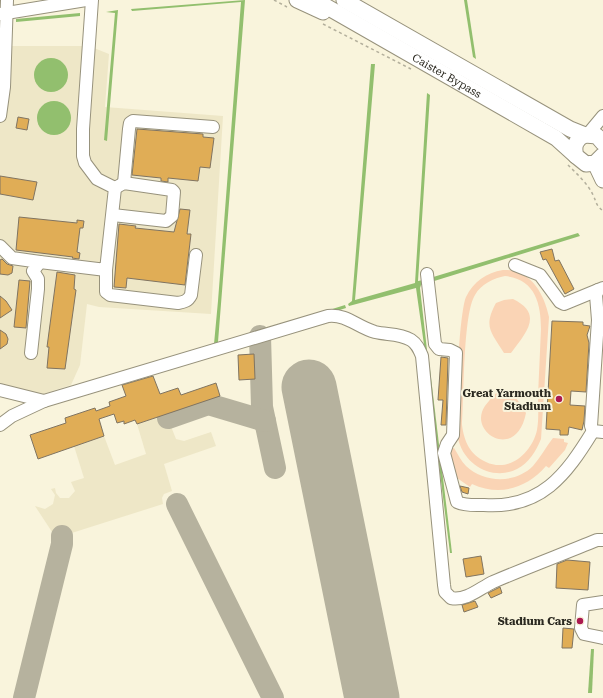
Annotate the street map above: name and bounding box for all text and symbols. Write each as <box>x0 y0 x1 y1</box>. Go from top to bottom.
street label: Caister Bypass <box>410 51 484 100</box>
place label: Great Yarmouth Stadium <box>462 387 552 413</box>
marker: Great Yarmouth Stadium <box>554 394 564 404</box>
place label: Stadium Cars <box>498 615 572 628</box>
marker: Stadium Cars <box>575 616 585 626</box>

